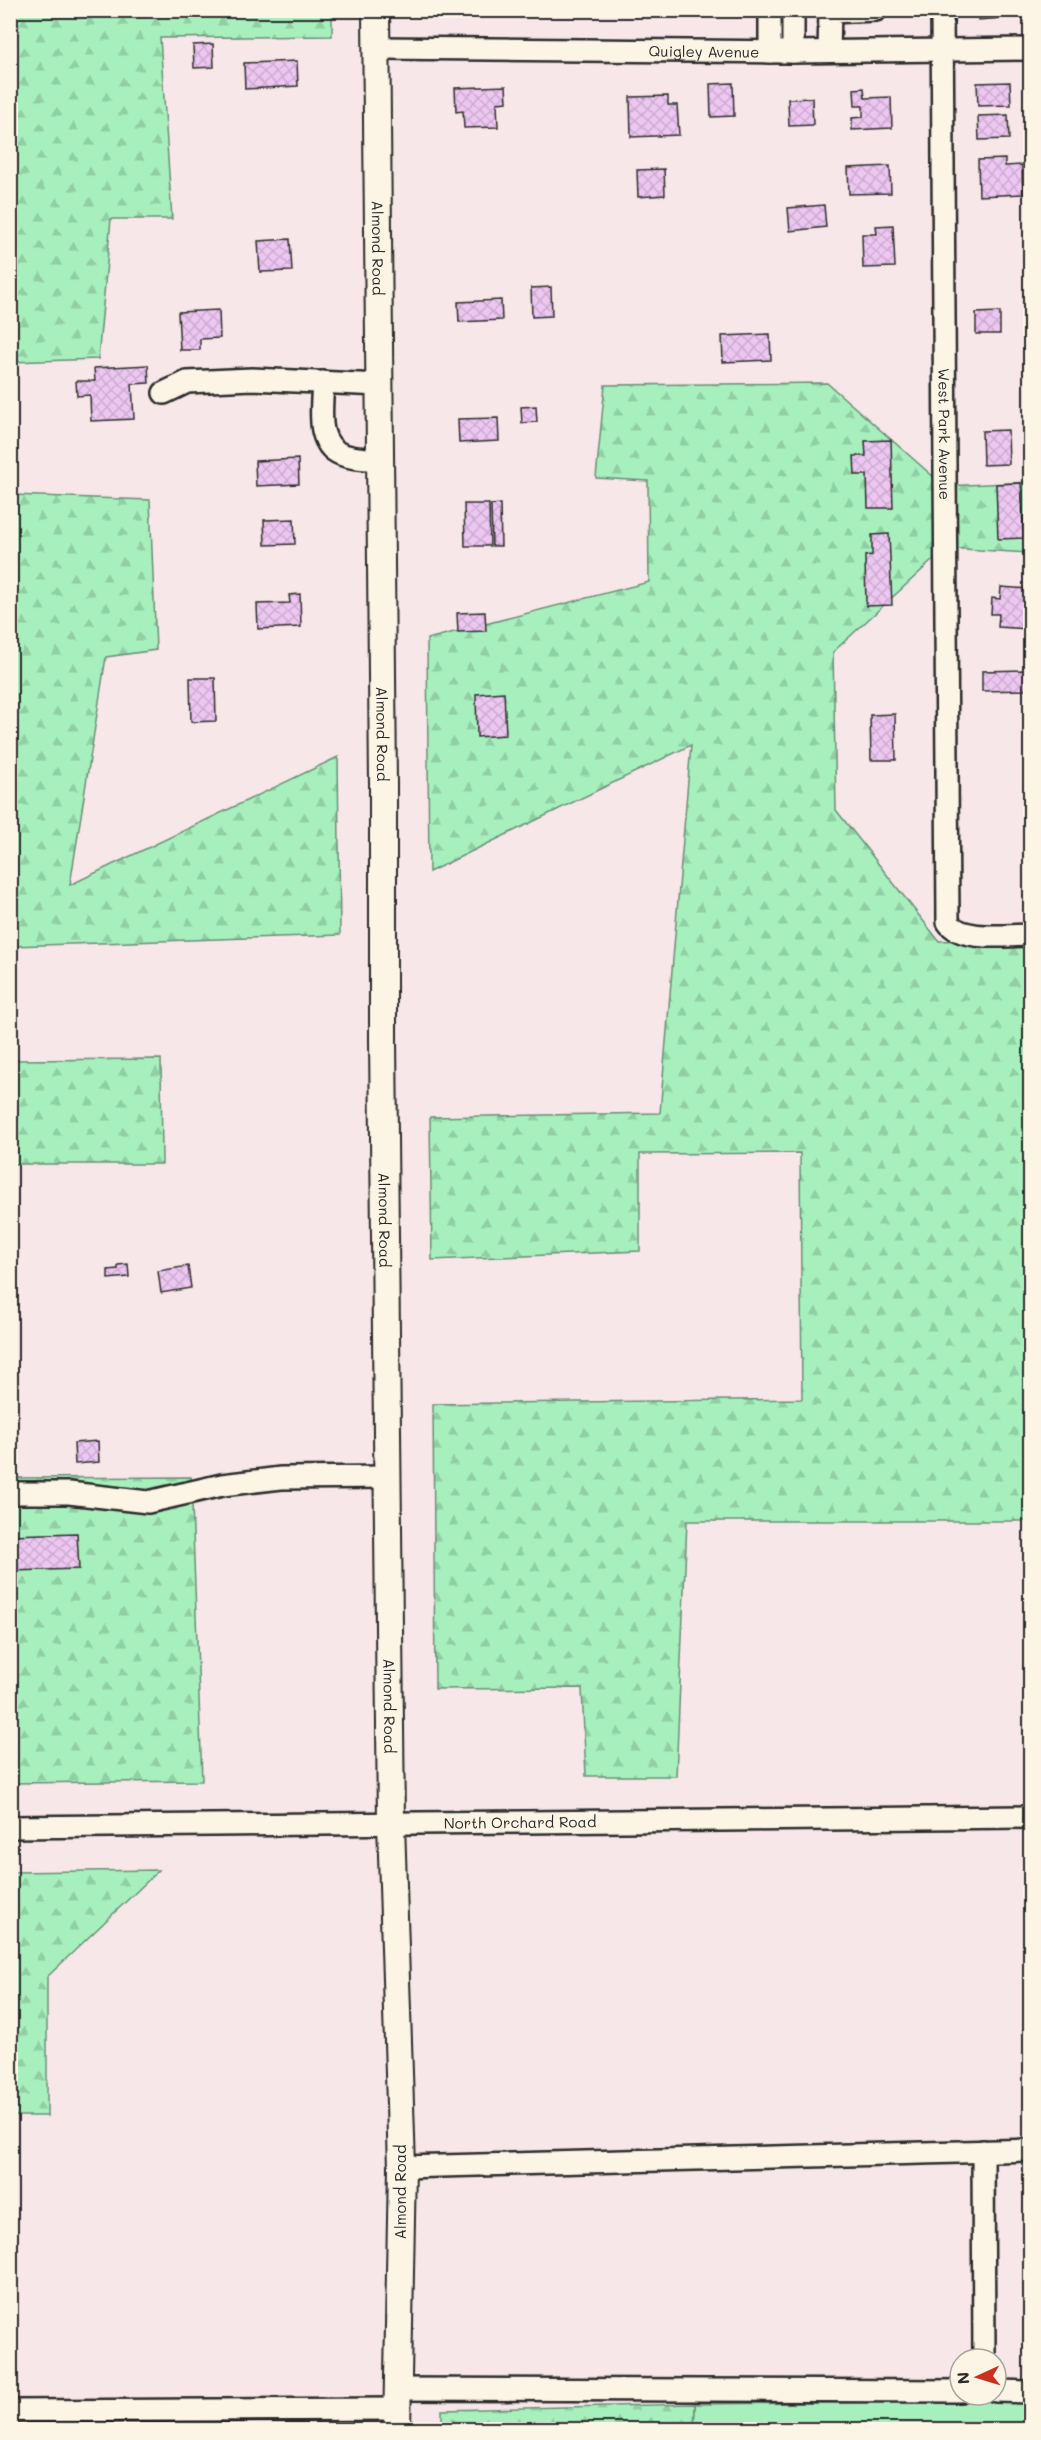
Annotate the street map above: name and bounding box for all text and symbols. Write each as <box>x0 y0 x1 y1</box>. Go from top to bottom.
street label: Quigley Avenue <box>648 41 760 62</box>
street label: Almond Road <box>368 200 389 296</box>
street label: West Park Avenue <box>934 368 955 500</box>
street label: Almond Road <box>372 686 393 782</box>
street label: Almond Road <box>374 1172 395 1268</box>
street label: Almond Road <box>379 1658 400 1754</box>
street label: North Orchard Road <box>444 1811 596 1833</box>
street label: Almond Road <box>390 2145 410 2239</box>
north arrow <box>948 2347 1008 2407</box>
text: N <box>952 2371 973 2385</box>

